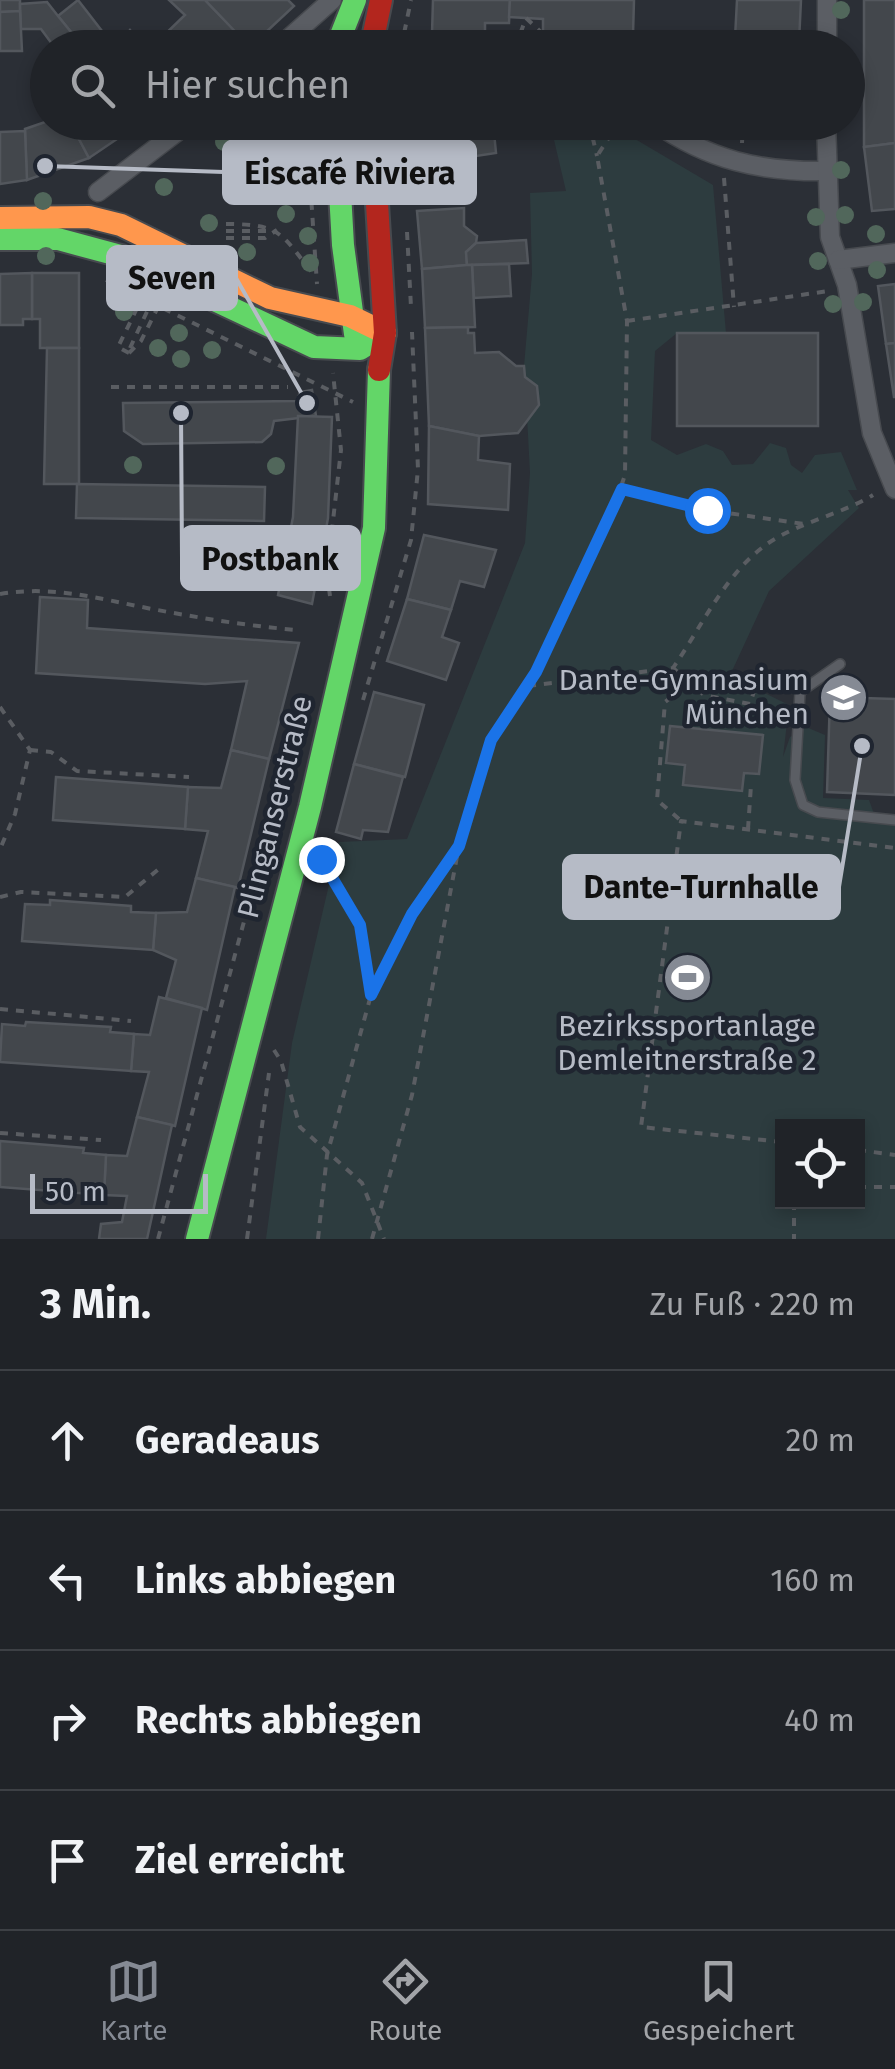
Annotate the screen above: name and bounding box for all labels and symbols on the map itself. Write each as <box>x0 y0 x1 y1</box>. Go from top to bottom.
callout: Eiscafé Riviera <box>224 141 475 203</box>
text: Eiscafé Riviera <box>244 154 456 192</box>
callout: Seven <box>108 247 236 309</box>
text: Seven <box>128 259 216 297</box>
route start <box>685 488 731 534</box>
callout: Postbank <box>182 527 359 589</box>
text: Postbank <box>201 540 339 578</box>
place label: Dante-Gymnasium München <box>559 662 809 732</box>
school or university icon: Dante-Gymnasium München <box>818 671 870 723</box>
street label: Plinganserstraße <box>230 692 320 922</box>
route end <box>299 837 345 883</box>
callout: Dante-Turnhalle <box>564 856 839 918</box>
text: Dante-Turnhalle <box>583 868 819 906</box>
sports icon: Bezirkssportanlage Demleitnerstraße 2 <box>661 951 713 1003</box>
place label: Bezirkssportanlage Demleitnerstraße 2 <box>557 1008 817 1078</box>
scale bar <box>30 1169 208 1214</box>

